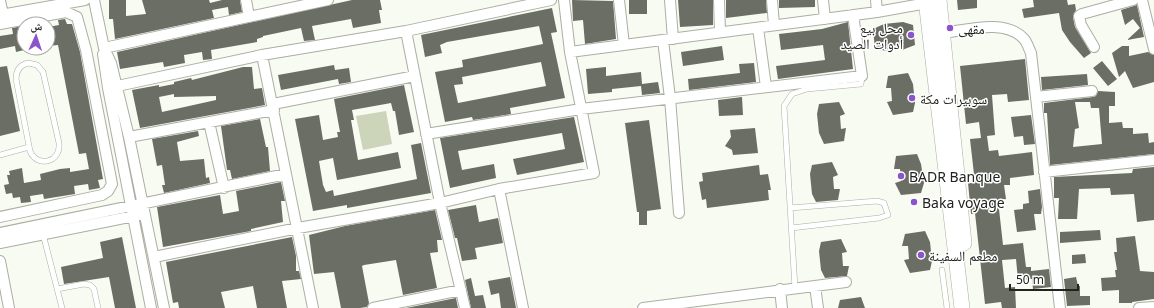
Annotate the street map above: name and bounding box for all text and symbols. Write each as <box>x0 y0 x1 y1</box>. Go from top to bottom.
north arrow <box>16 16 56 56</box>
text: ش <box>30 18 43 34</box>
place label: محل بيع أدوات الصيد <box>841 18 903 53</box>
place label: مقهى <box>958 19 985 38</box>
marker: مقهى <box>945 23 955 33</box>
marker: محل بيع أدوات الصيد <box>906 30 916 40</box>
place label: سوبيرات مكة <box>920 89 987 108</box>
marker: سوبيرات مكة <box>907 93 917 103</box>
place label: BADR Banque <box>909 167 1000 186</box>
marker: BADR Banque <box>896 171 906 181</box>
place label: Baka voyage <box>922 193 1005 212</box>
marker: Baka voyage <box>909 197 919 207</box>
place label: مطعم السفينة <box>929 246 997 266</box>
marker: مطعم السفينة <box>916 250 926 260</box>
scale bar <box>1010 266 1078 292</box>
text: 50 m <box>1016 271 1044 288</box>

